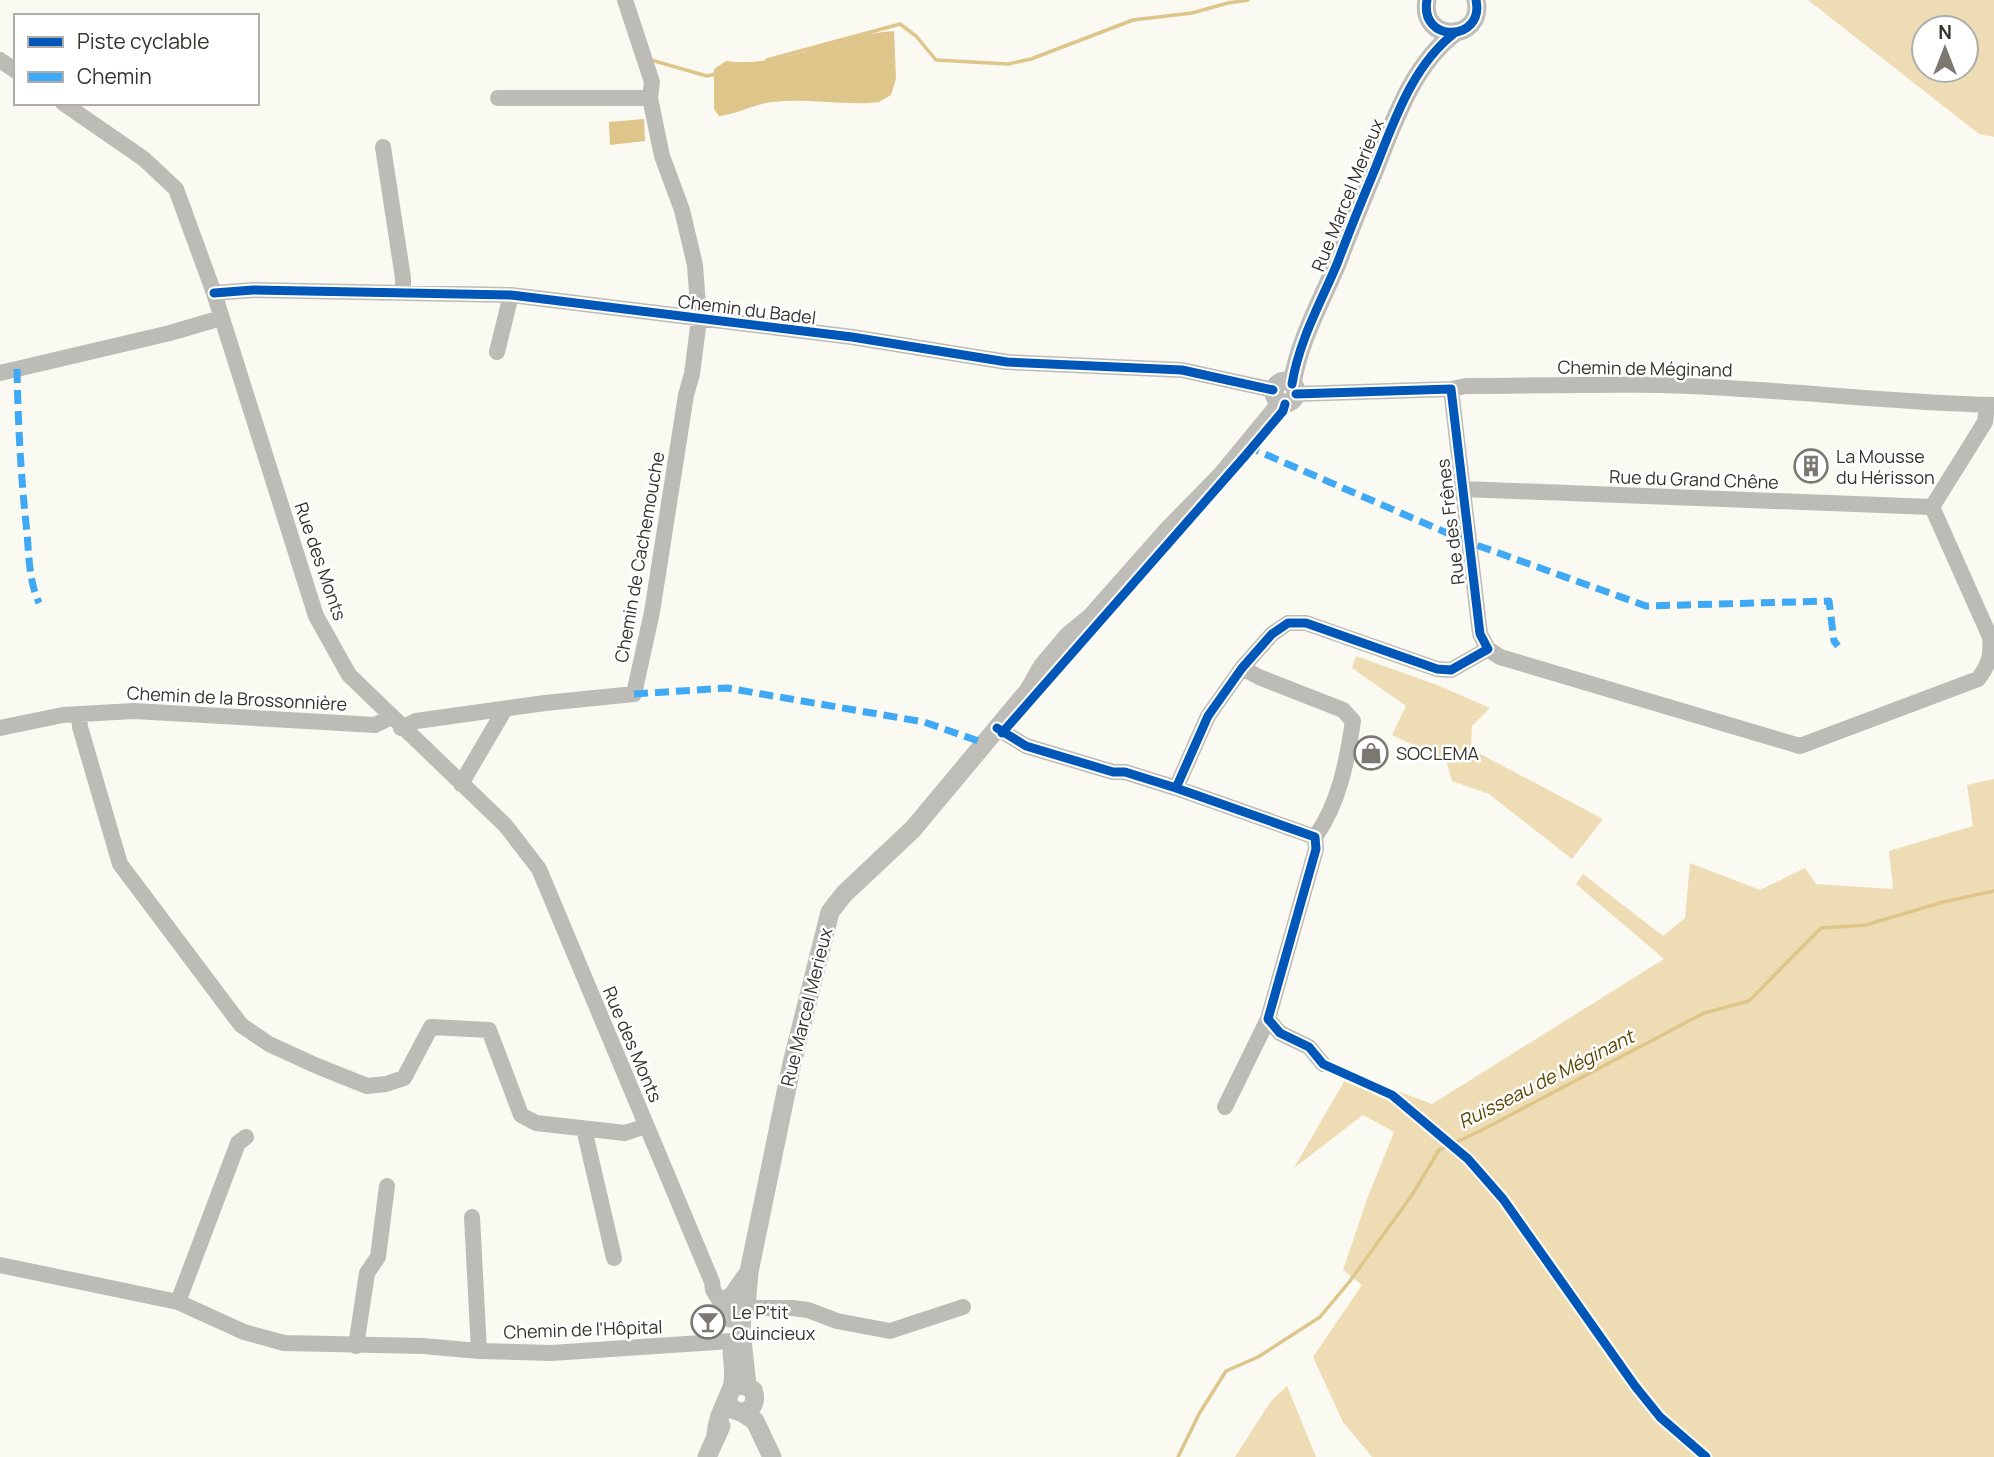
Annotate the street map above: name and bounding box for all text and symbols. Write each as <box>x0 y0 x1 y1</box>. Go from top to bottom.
legend <box>14 14 259 105</box>
north arrow <box>1910 14 1980 84</box>
text: N <box>1938 19 1952 45</box>
text: Piste cyclable <box>77 27 209 55</box>
text: Chemin <box>77 62 152 90</box>
street label: Rue Marcel Merieux <box>1305 115 1389 275</box>
street label: Chemin du Badel <box>677 289 817 329</box>
street label: Chemin de Méginand <box>1557 354 1733 382</box>
place label: La Mousse du Hérisson <box>1836 444 1935 489</box>
building icon: La Mousse du Hérisson <box>1792 447 1830 485</box>
street label: Chemin de Cachemouche <box>609 450 669 664</box>
street label: Rue des Frênes <box>1430 458 1470 586</box>
street label: Rue du Grand Chêne <box>1609 464 1779 494</box>
street label: Rue des Monts <box>290 499 352 623</box>
street label: Chemin de la Brossonnière <box>126 680 348 716</box>
shop icon: SOCLEMA <box>1352 734 1390 772</box>
place label: SOCLEMA <box>1396 741 1480 765</box>
street label: Rue Marcel Merieux <box>775 925 837 1089</box>
street label: Rue des Monts <box>598 982 668 1106</box>
water label: Ruisseau de Méginant <box>1454 1022 1640 1135</box>
place label: Le P'tit Quincieux <box>732 1300 816 1345</box>
bar icon: Le P'tit Quincieux <box>689 1303 727 1341</box>
street label: Chemin de l'Hôpital <box>503 1314 663 1344</box>

